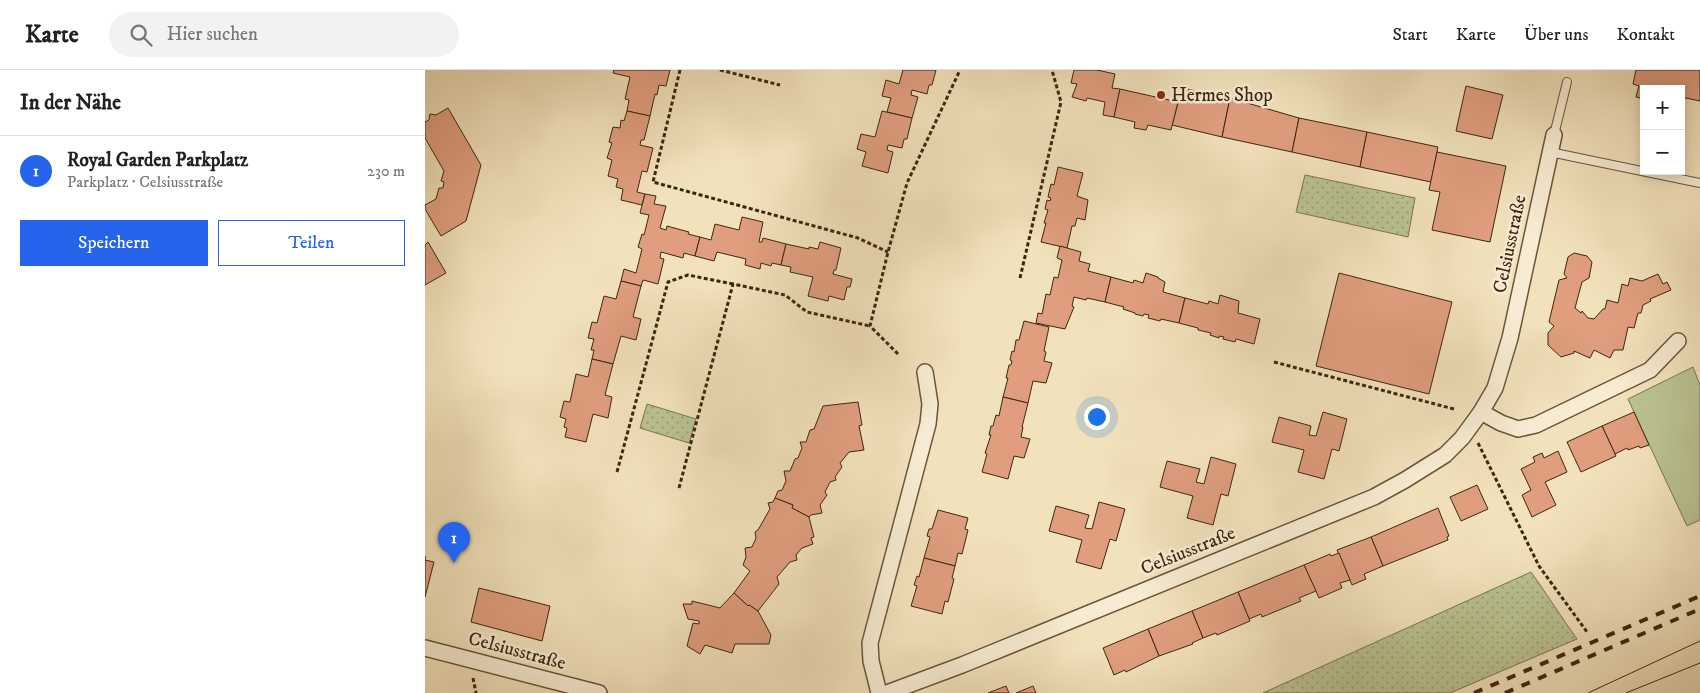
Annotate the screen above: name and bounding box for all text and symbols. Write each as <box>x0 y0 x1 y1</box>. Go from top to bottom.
search box <box>109 12 459 57</box>
text: Karte <box>25 20 79 50</box>
icon: search <box>127 21 155 49</box>
text: Hier suchen <box>167 23 258 46</box>
text: Start <box>1392 24 1428 46</box>
text: Karte <box>1456 24 1496 46</box>
text: Über uns <box>1524 24 1588 46</box>
text: Kontakt <box>1616 24 1675 46</box>
place label: Hermes Shop <box>1171 84 1273 107</box>
map controls <box>1640 85 1685 175</box>
button: + <box>1640 85 1685 130</box>
marker: Hermes Shop <box>1155 89 1167 101</box>
text: In der Nähe <box>20 90 121 116</box>
button: − <box>1640 130 1685 175</box>
text: Royal Garden Parkplatz <box>67 149 248 172</box>
text: 1 <box>33 161 39 181</box>
text: 230 m <box>367 161 405 181</box>
text: Parkplatz · Celsiusstraße <box>67 172 223 192</box>
street label: Celsiusstraße <box>1488 193 1532 295</box>
button: Speichern <box>20 220 208 266</box>
button: Teilen <box>218 220 405 266</box>
your location <box>1084 404 1110 430</box>
pin: 1 <box>438 522 470 563</box>
street label: Celsiusstraße <box>1137 522 1239 580</box>
street label: Celsiusstraße <box>466 627 568 675</box>

